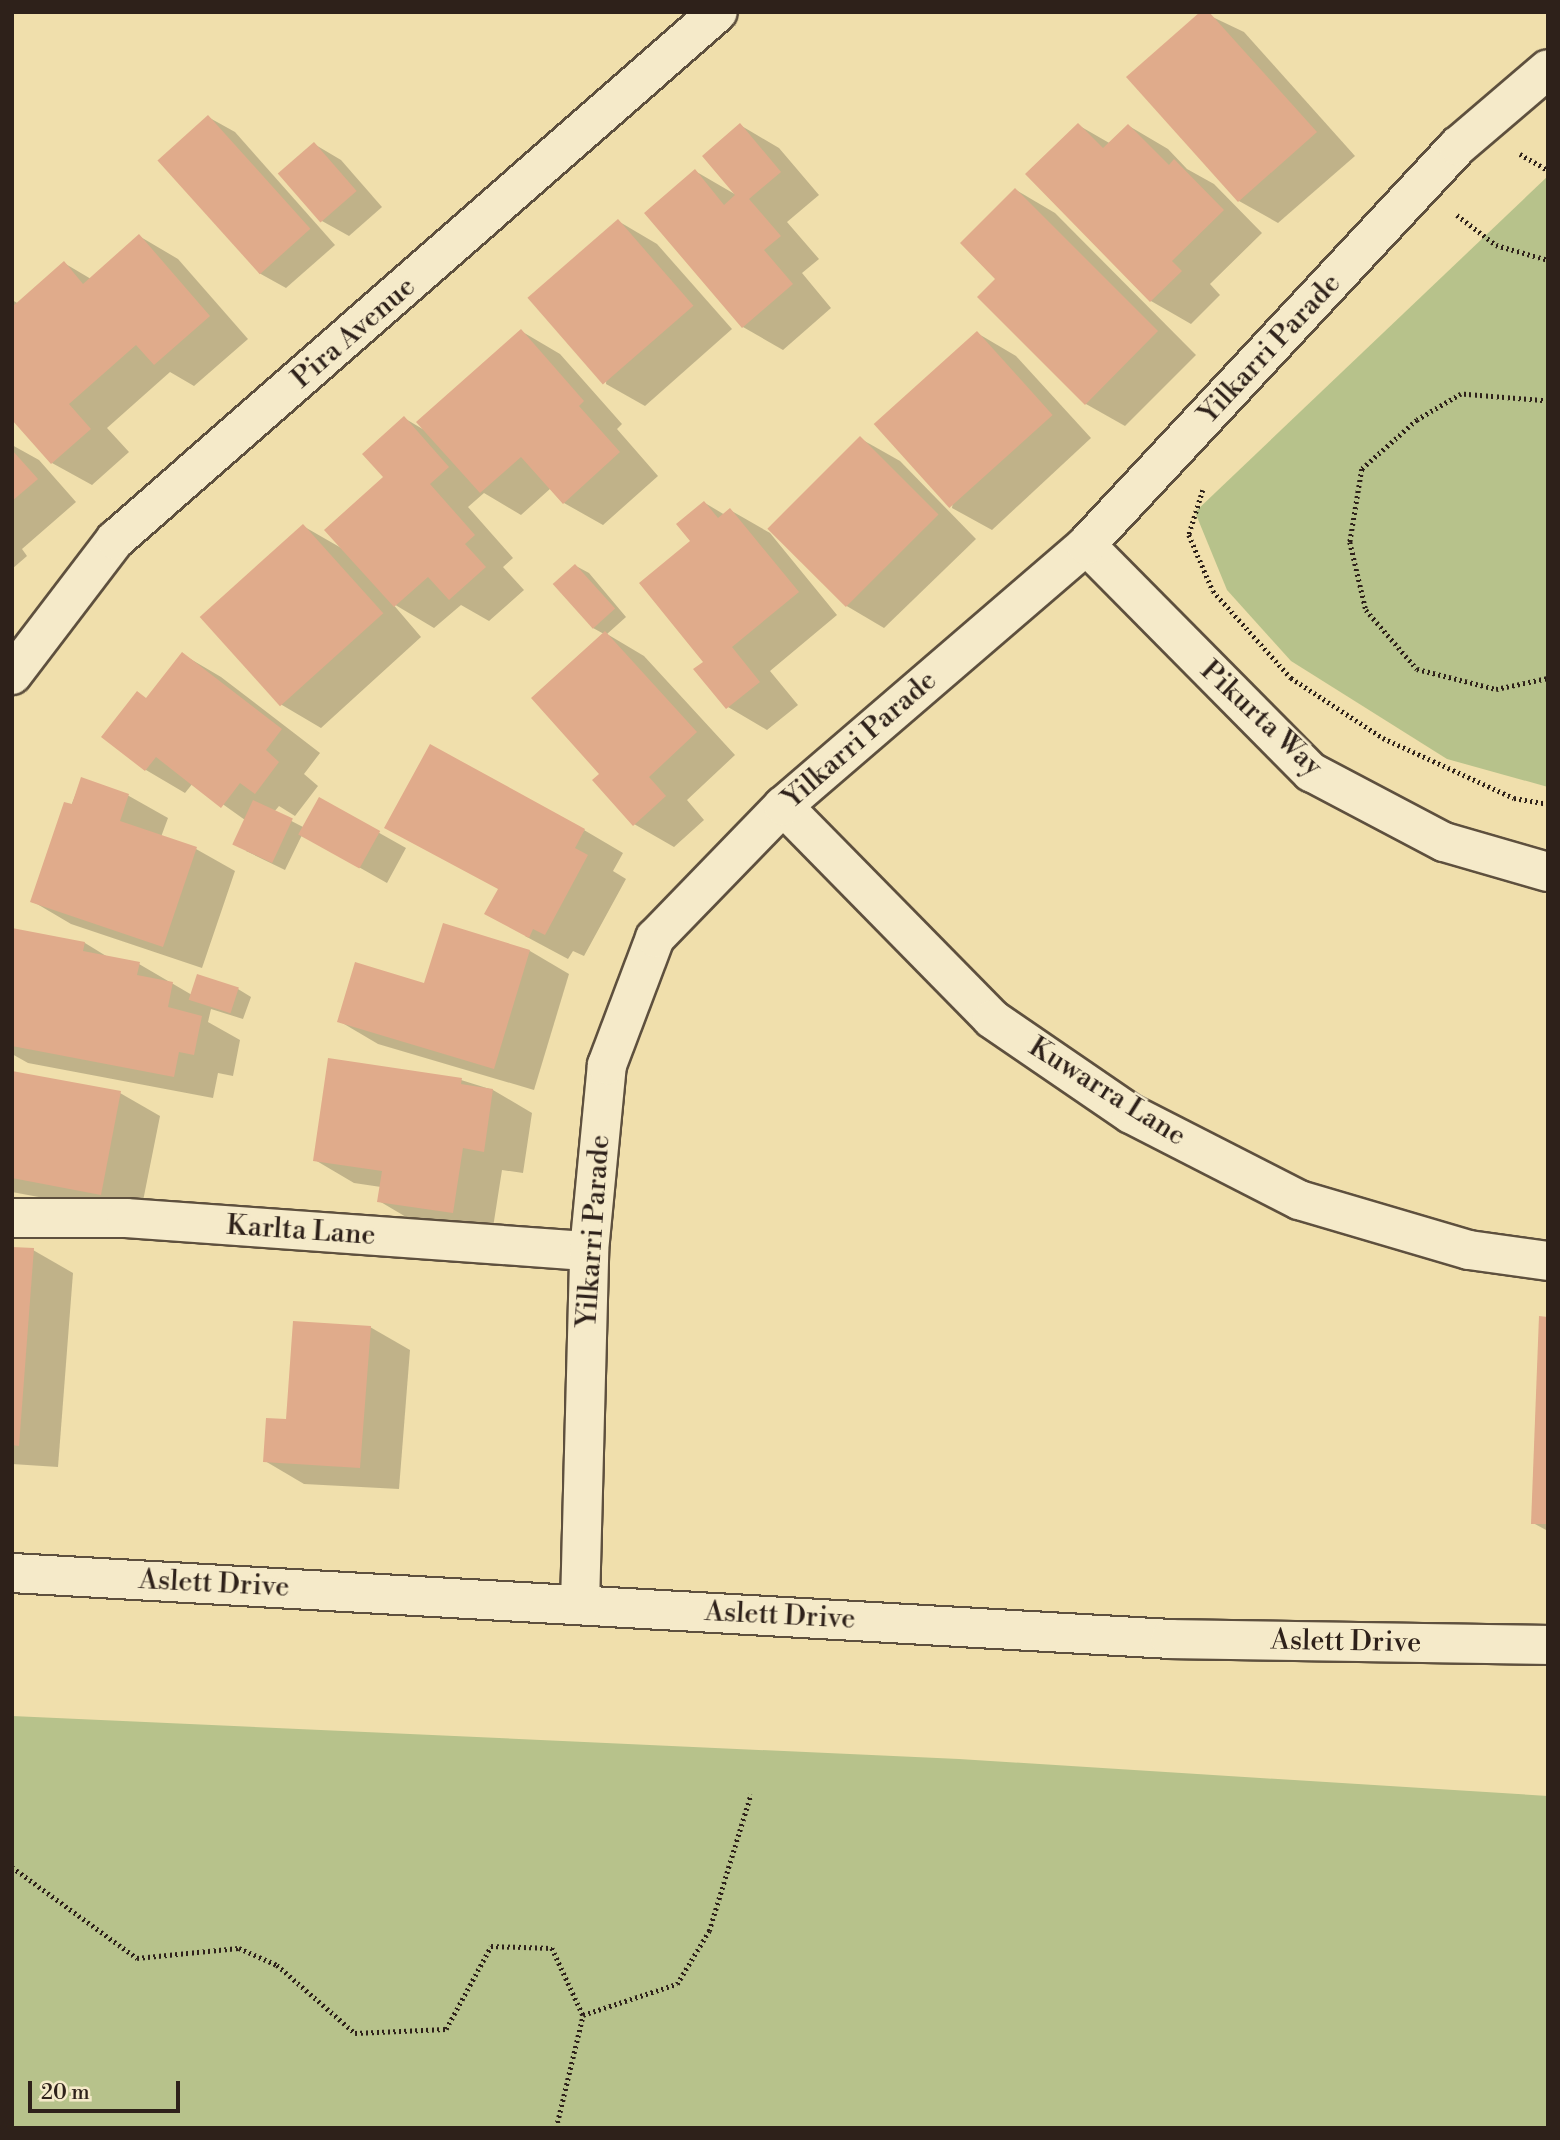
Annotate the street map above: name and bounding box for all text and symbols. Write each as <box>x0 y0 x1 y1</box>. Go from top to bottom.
street label: Yilkarri Parade <box>1192 267 1348 431</box>
street label: Pira Avenue <box>285 270 423 396</box>
street label: Pikurta Way <box>1193 654 1329 784</box>
street label: Yilkarri Parade <box>776 664 944 816</box>
street label: Kuwarra Lane <box>1022 1030 1192 1154</box>
street label: Yilkarri Parade <box>571 1134 617 1328</box>
street label: Karlta Lane <box>225 1209 377 1253</box>
street label: Aslett Drive <box>138 1563 290 1605</box>
street label: Aslett Drive <box>704 1595 856 1637</box>
street label: Aslett Drive <box>1270 1624 1422 1660</box>
scale bar <box>32 2066 184 2110</box>
text: 20 m <box>41 2080 90 2106</box>

